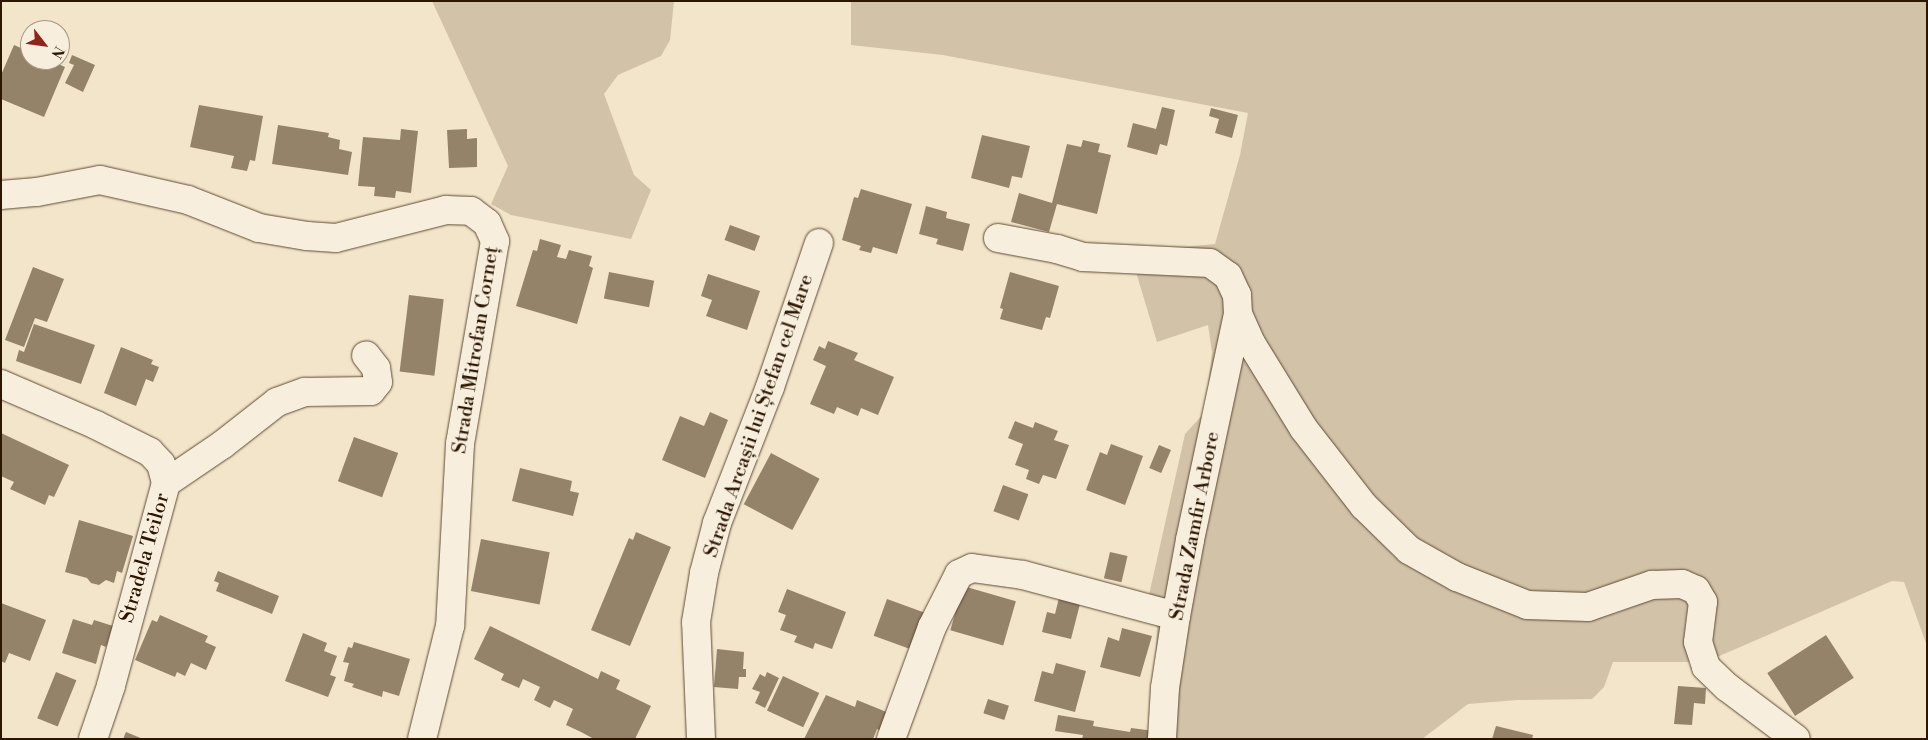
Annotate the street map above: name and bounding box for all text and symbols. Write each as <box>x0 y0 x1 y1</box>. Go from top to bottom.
north arrow <box>20 20 70 70</box>
text: N <box>47 43 68 61</box>
street label: Strada Mitrofan Corneț <box>448 245 504 455</box>
street label: Strada Arcașii lui Ștefan cel Mare <box>699 271 819 561</box>
street label: Strada Zamfir Arbore <box>1165 430 1225 622</box>
street label: Stradela Teilor <box>115 490 175 626</box>

